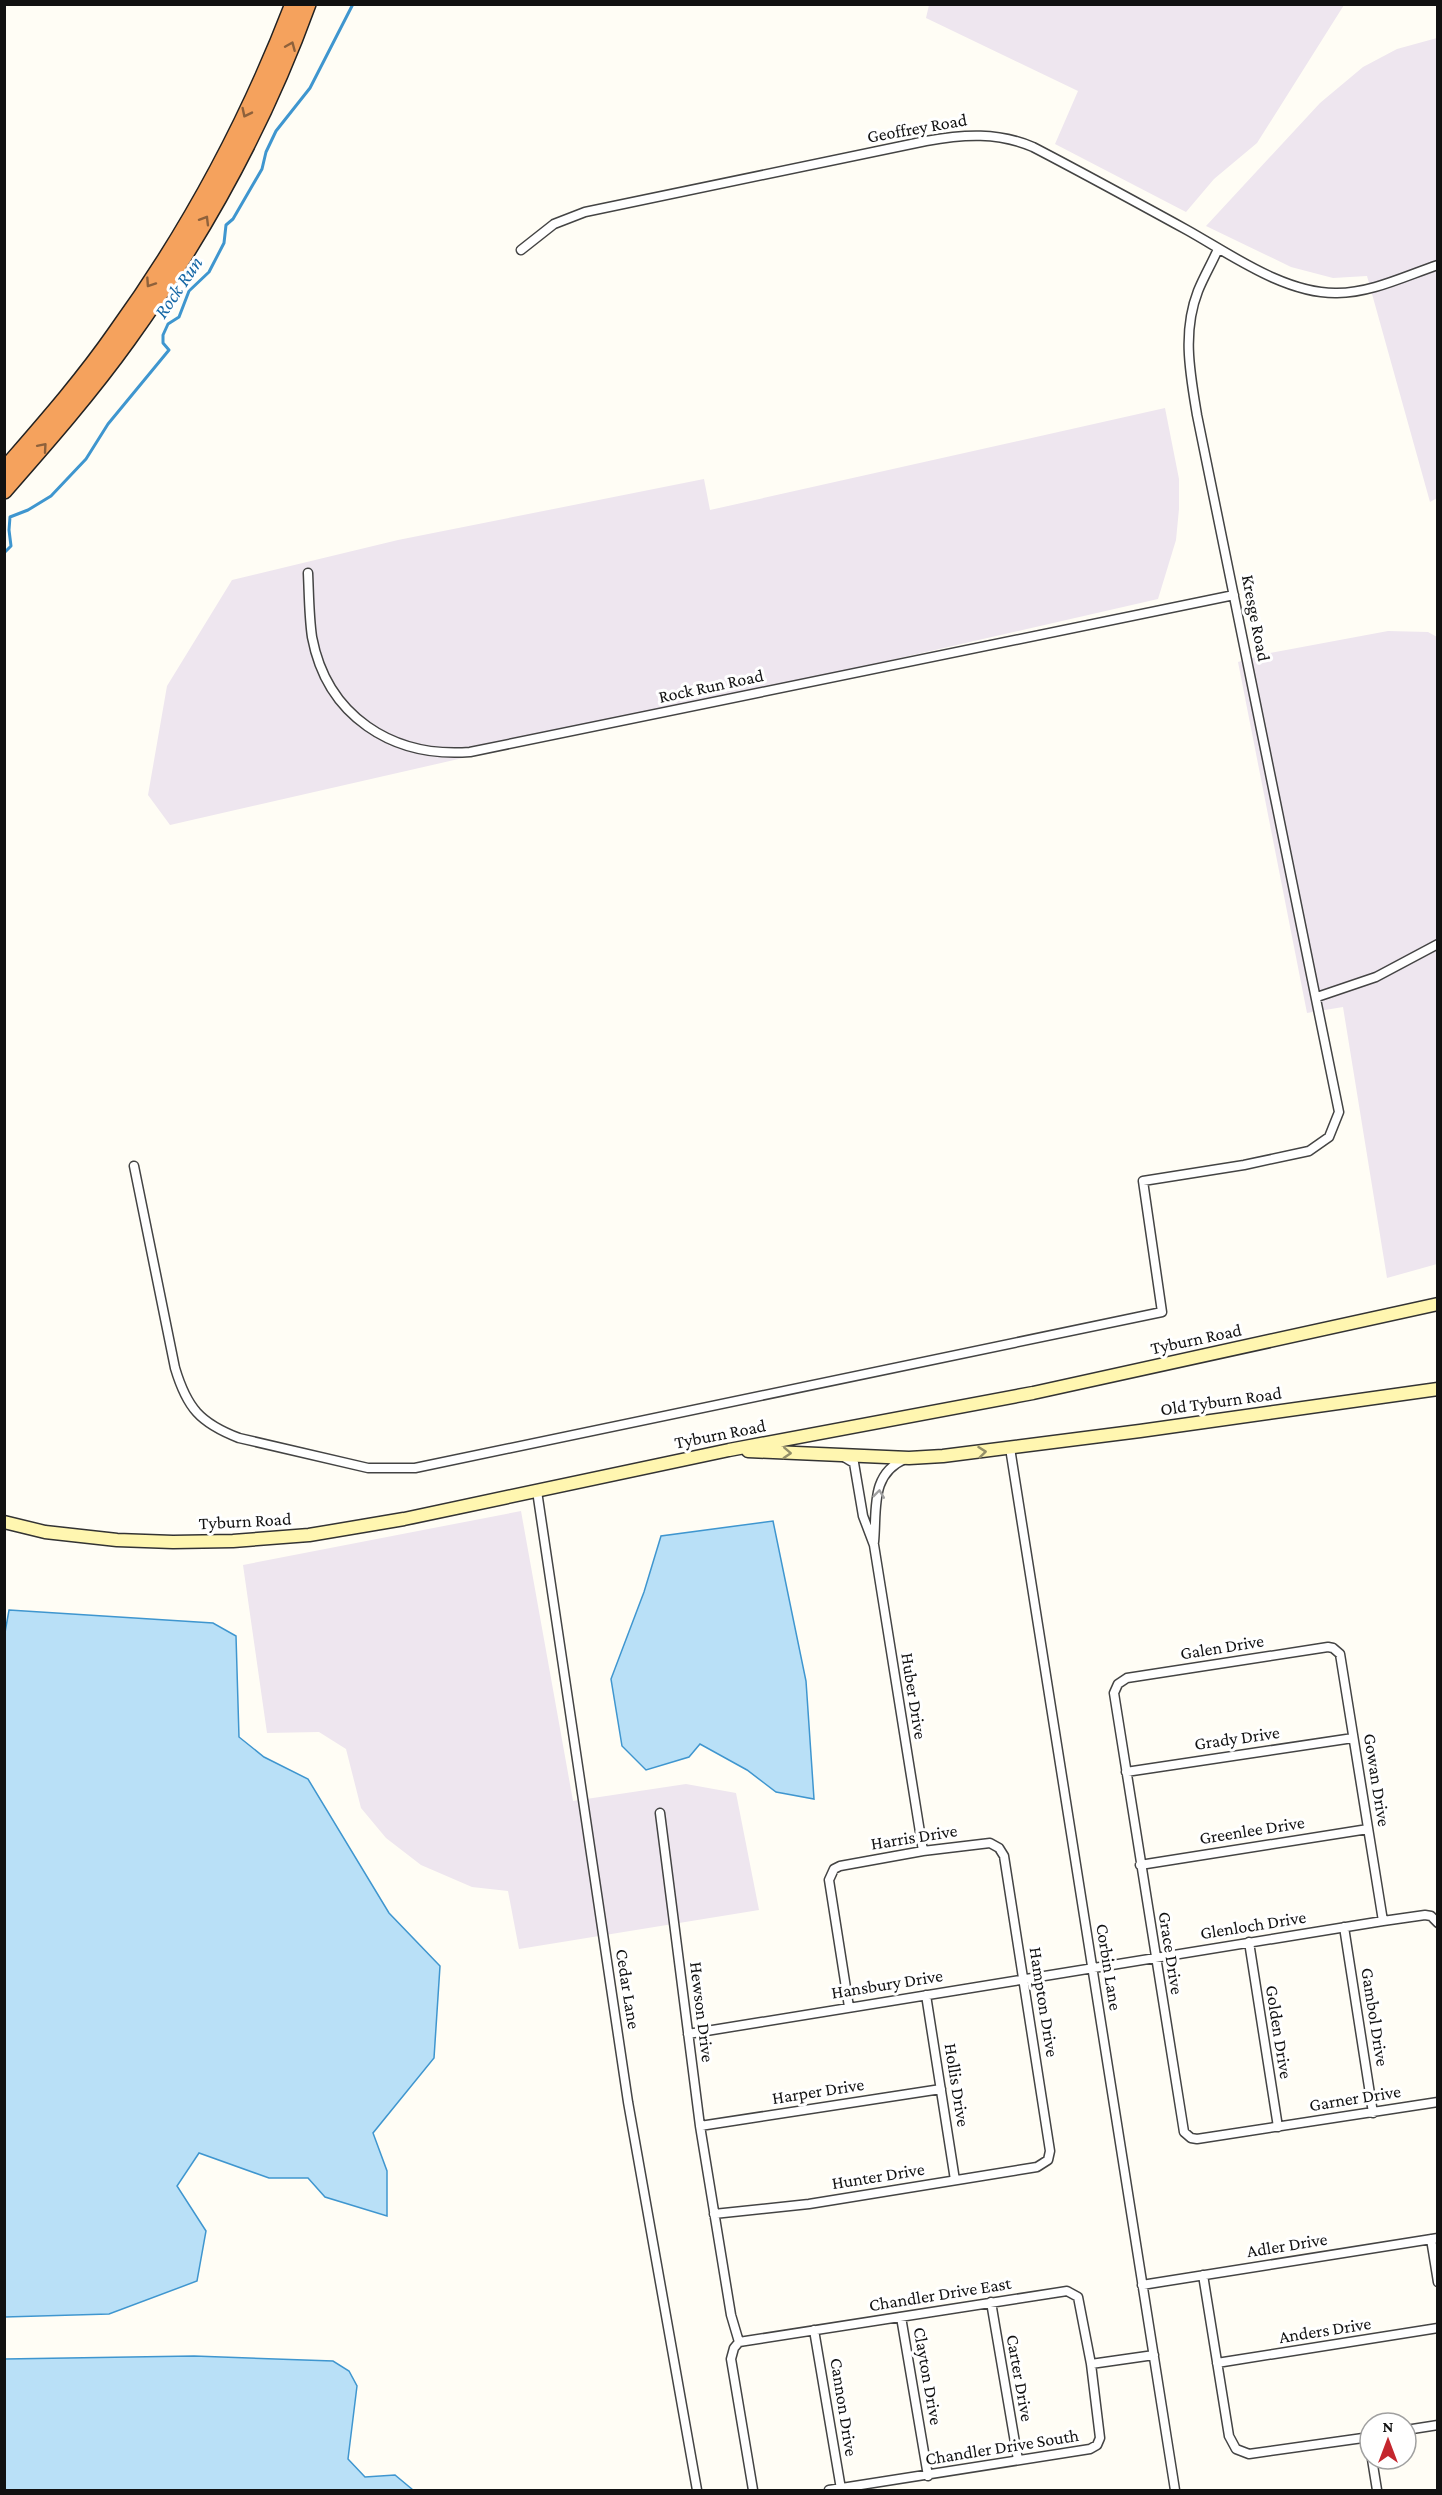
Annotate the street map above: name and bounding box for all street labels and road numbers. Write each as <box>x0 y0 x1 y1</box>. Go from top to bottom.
street label: Geoffrey Road <box>866 109 969 147</box>
street label: Kresge Road <box>1238 573 1274 663</box>
street label: Rock Run Road <box>657 665 766 707</box>
street label: Tyburn Road <box>1149 1319 1244 1358</box>
street label: Old Tyburn Road <box>1159 1383 1283 1419</box>
street label: Tyburn Road <box>673 1415 768 1453</box>
street label: Tyburn Road <box>198 1509 292 1533</box>
street label: Galen Drive <box>1179 1630 1265 1663</box>
street label: Huber Drive <box>897 1651 931 1741</box>
street label: Grady Drive <box>1193 1722 1281 1754</box>
street label: Gowan Drive <box>1360 1732 1394 1828</box>
street label: Greenlee Drive <box>1198 1812 1306 1848</box>
street label: Harris Drive <box>869 1820 959 1854</box>
street label: Glenloch Drive <box>1199 1907 1307 1943</box>
street label: Grace Drive <box>1155 1910 1187 1996</box>
street label: Corbin Lane <box>1092 1922 1126 2012</box>
street label: Hampton Drive <box>1025 1946 1063 2058</box>
street label: Cedar Lane <box>612 1947 644 2031</box>
street label: Hewson Drive <box>686 1961 718 2063</box>
street label: Hansbury Drive <box>830 1965 944 2003</box>
street label: Gambol Drive <box>1357 1966 1393 2068</box>
street label: Golden Drive <box>1262 1984 1296 2080</box>
street label: Hollis Drive <box>941 2042 973 2128</box>
street label: Harper Drive <box>771 2074 865 2108</box>
street label: Garner Drive <box>1308 2081 1402 2115</box>
street label: Hunter Drive <box>830 2159 926 2193</box>
street label: Adler Drive <box>1245 2229 1329 2261</box>
street label: Chandler Drive East <box>867 2273 1014 2315</box>
street label: Anders Drive <box>1277 2313 1373 2347</box>
street label: Clayton Drive <box>910 2326 946 2427</box>
street label: Carter Drive <box>1003 2333 1037 2423</box>
street label: Cannon Drive <box>826 2356 862 2458</box>
street label: Chandler Drive South <box>924 2425 1081 2469</box>

